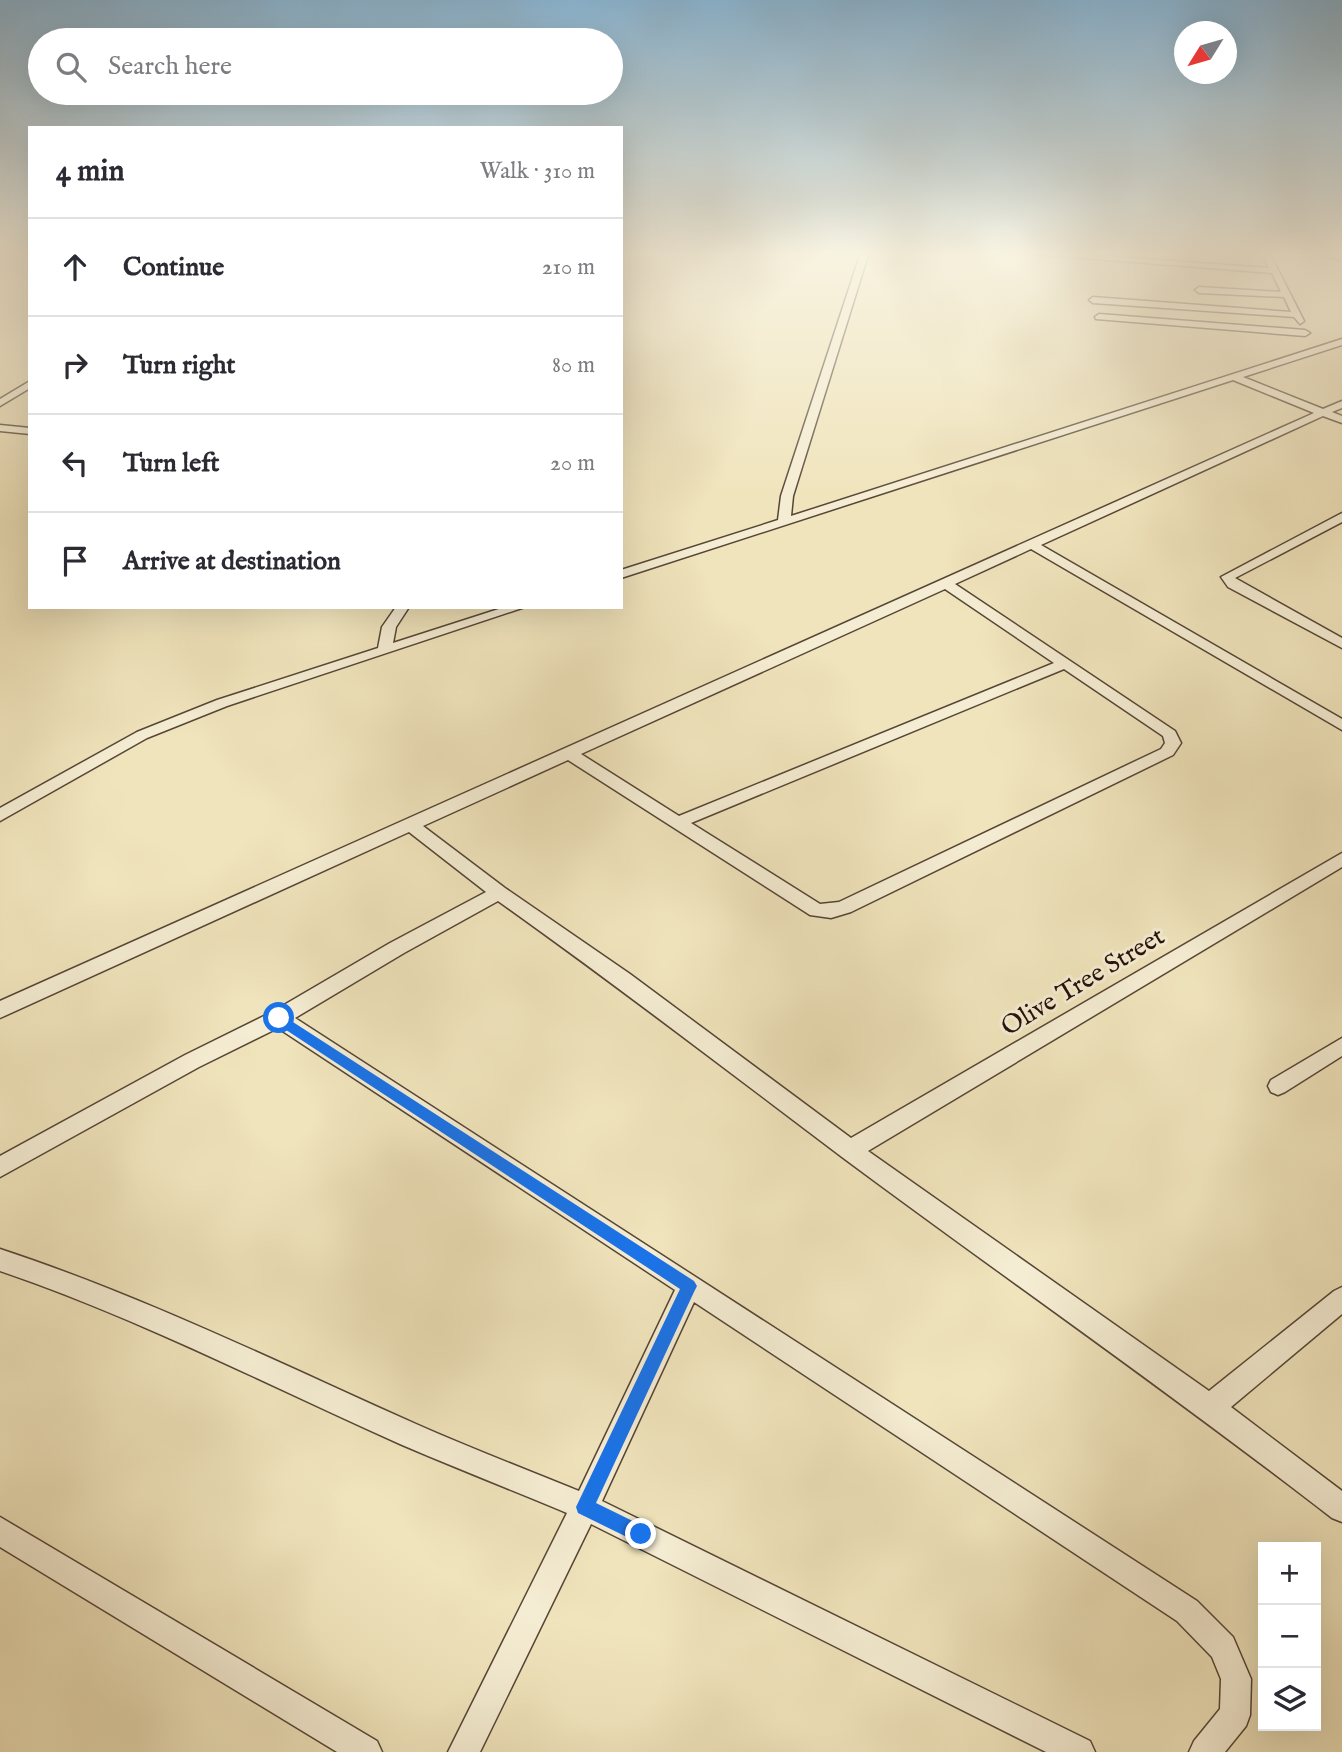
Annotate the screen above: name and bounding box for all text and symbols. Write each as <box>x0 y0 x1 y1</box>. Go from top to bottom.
north arrow <box>1174 21 1237 84</box>
search box <box>28 28 623 105</box>
icon: search <box>52 48 90 86</box>
text: Search here <box>108 50 232 83</box>
text: 4 min <box>56 153 124 191</box>
text: Walk · 310 m <box>480 157 595 186</box>
icon: ahead <box>56 248 94 286</box>
text: Continue <box>123 251 224 284</box>
text: 210 m <box>542 253 595 282</box>
icon: right <box>56 346 94 384</box>
text: Turn right <box>123 349 236 382</box>
text: 80 m <box>552 351 595 380</box>
icon: left <box>56 444 94 482</box>
text: Turn left <box>123 447 220 480</box>
text: 20 m <box>550 449 595 478</box>
icon: arrive <box>56 542 94 580</box>
text: Arrive at destination <box>123 545 341 578</box>
street label: Olive Tree Street <box>995 920 1171 1044</box>
route start <box>263 1002 294 1033</box>
route end <box>625 1518 656 1549</box>
map controls <box>1258 1542 1321 1731</box>
button: + <box>1258 1542 1321 1605</box>
button: − <box>1258 1605 1321 1668</box>
button: layers <box>1258 1668 1321 1731</box>

